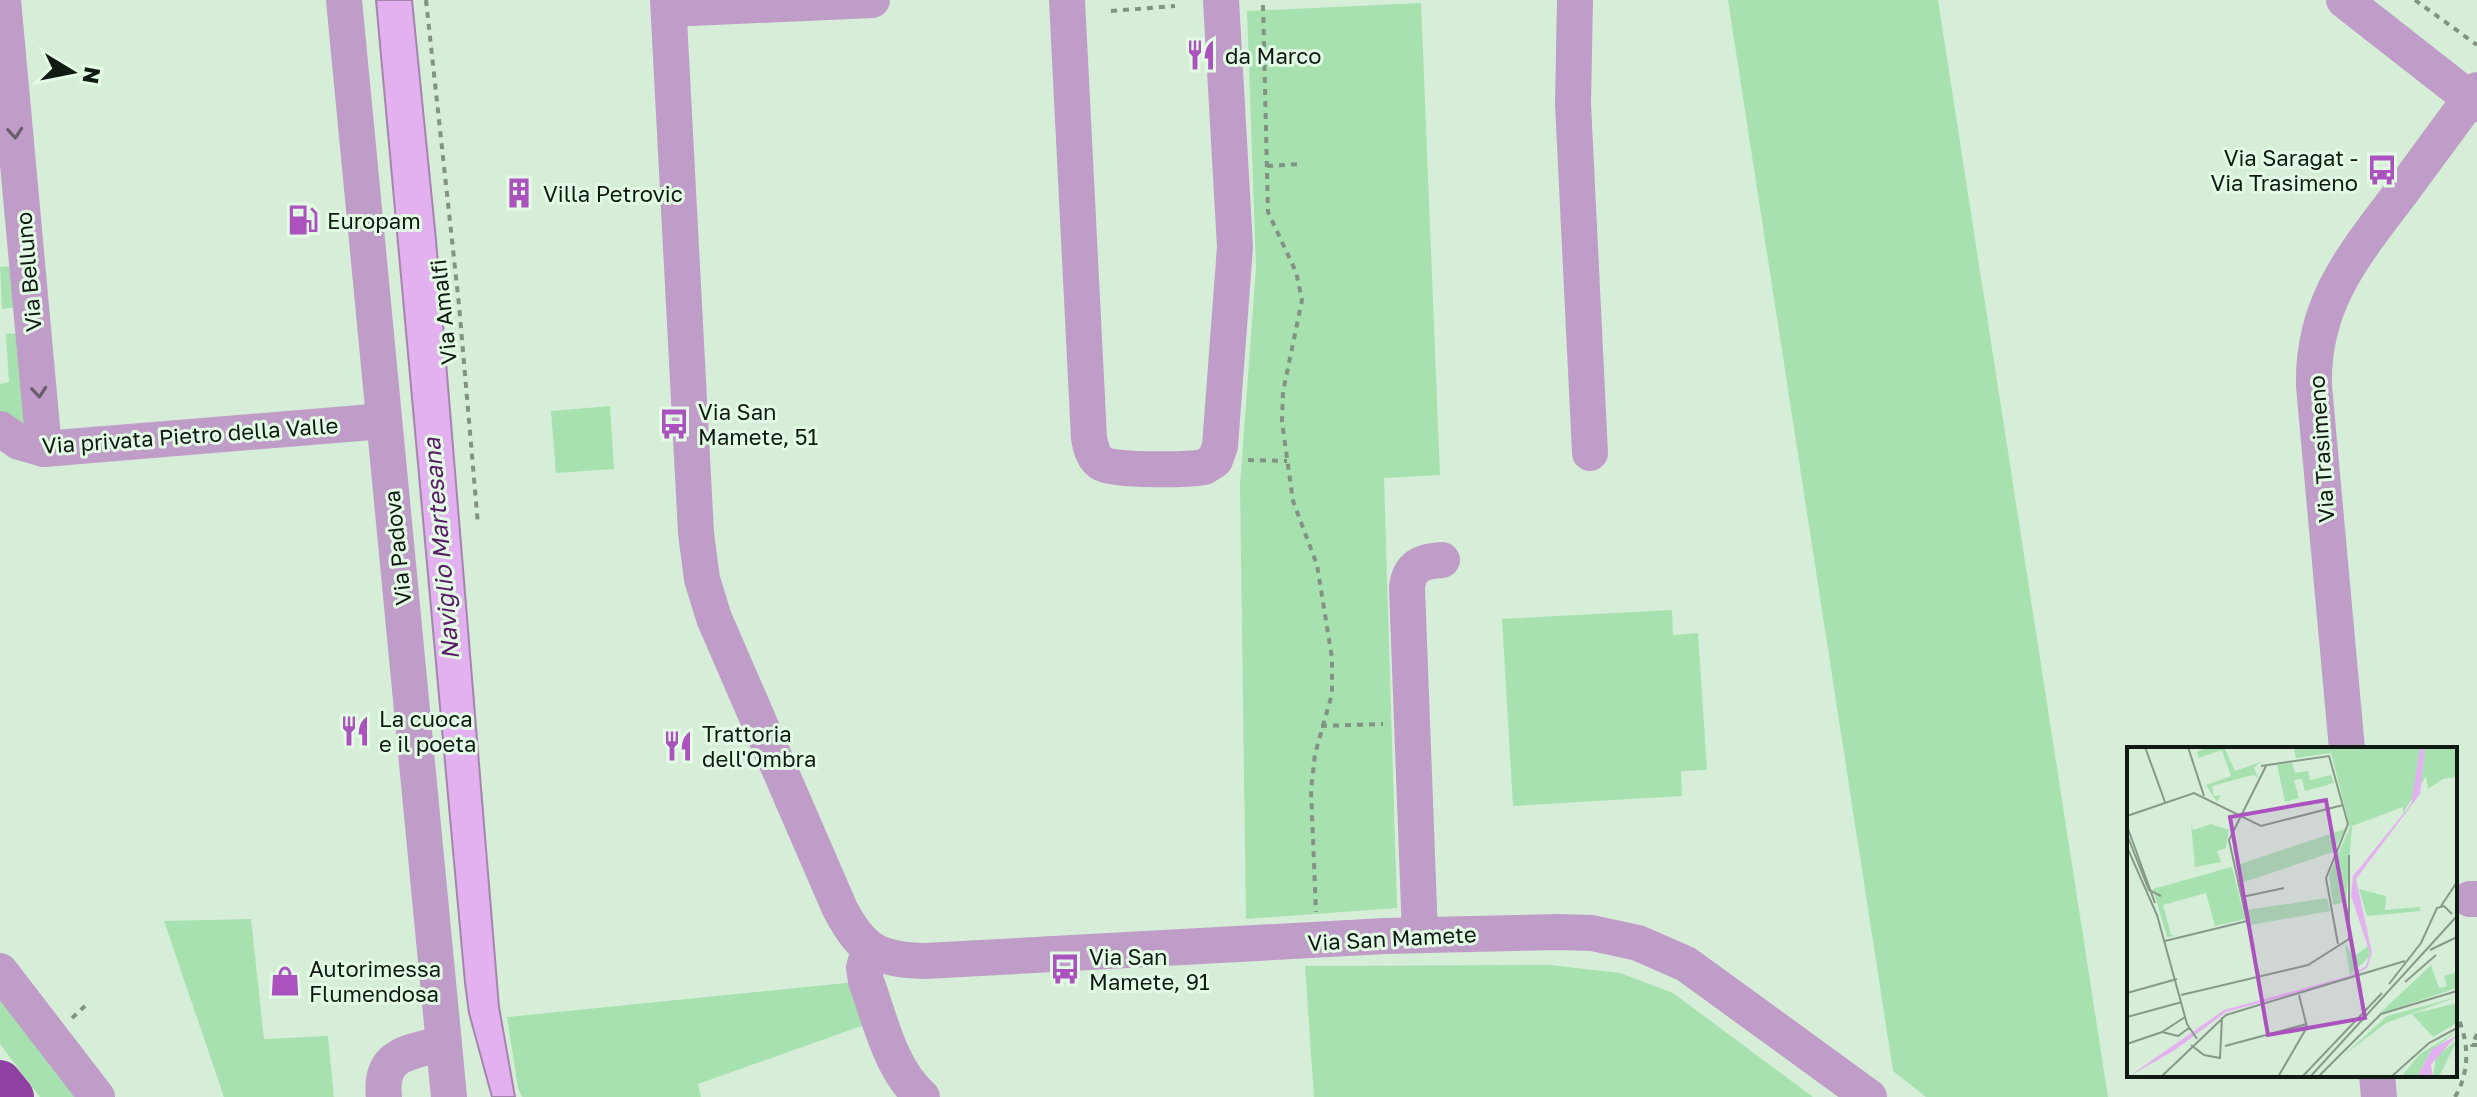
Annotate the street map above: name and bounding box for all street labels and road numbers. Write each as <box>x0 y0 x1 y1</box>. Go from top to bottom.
street label: Via Belluno <box>9 211 47 333</box>
street label: Via Amalfi <box>424 258 462 366</box>
street label: Via Trasimeno <box>2302 374 2340 524</box>
street label: Via privata Pietro della Valle <box>41 411 339 459</box>
street label: Via Padova <box>378 489 416 607</box>
street label: Via San Mamete <box>1307 920 1477 956</box>

